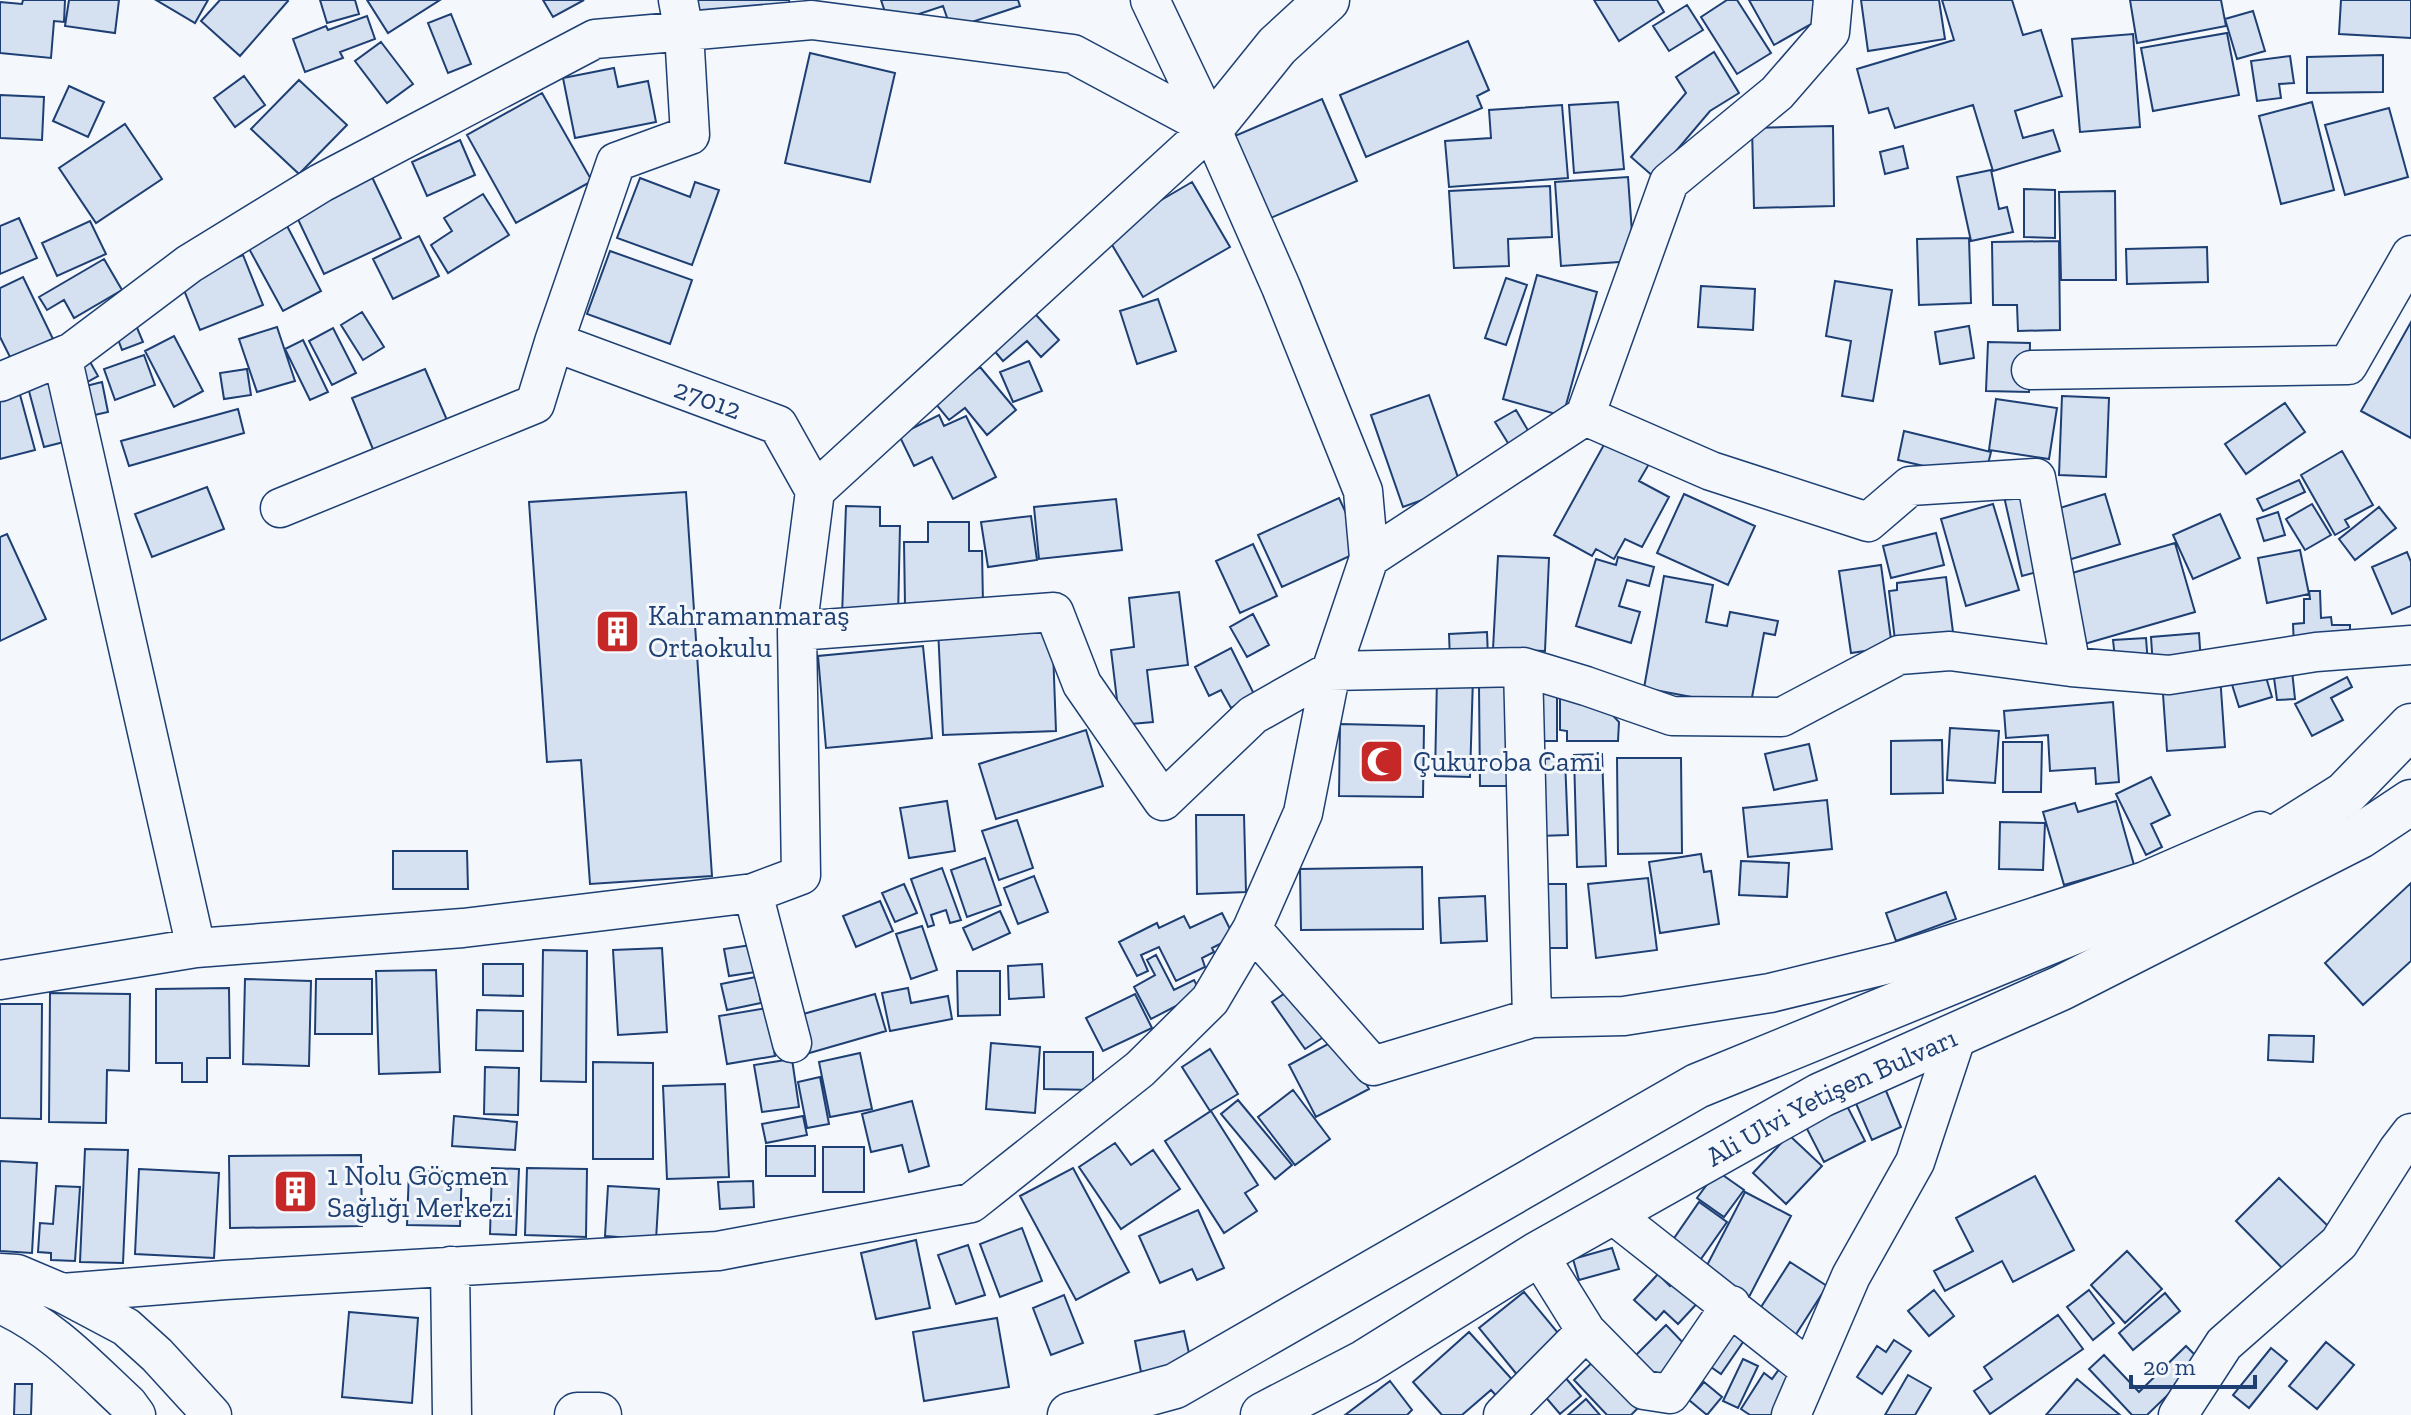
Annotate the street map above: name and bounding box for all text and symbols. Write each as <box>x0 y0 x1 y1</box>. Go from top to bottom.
street label: 27012 <box>670 372 746 426</box>
place label: Kahramanmaraş Ortaokulu <box>648 599 849 664</box>
building icon: Kahramanmaraş Ortaokulu <box>593 607 641 655</box>
mosque icon: Çukuroba Cami <box>1358 737 1406 785</box>
place label: Çukuroba Cami <box>1413 745 1602 778</box>
street label: Ali Ulvi Yetişen Bulvarı <box>1700 1020 1962 1173</box>
place label: 1 Nolu Göçmen Sağlığı Merkezi <box>327 1159 513 1224</box>
building icon: 1 Nolu Göçmen Sağlığı Merkezi <box>272 1167 320 1215</box>
scale bar <box>2131 1339 2255 1389</box>
text: 20 m <box>2143 1352 2196 1381</box>

